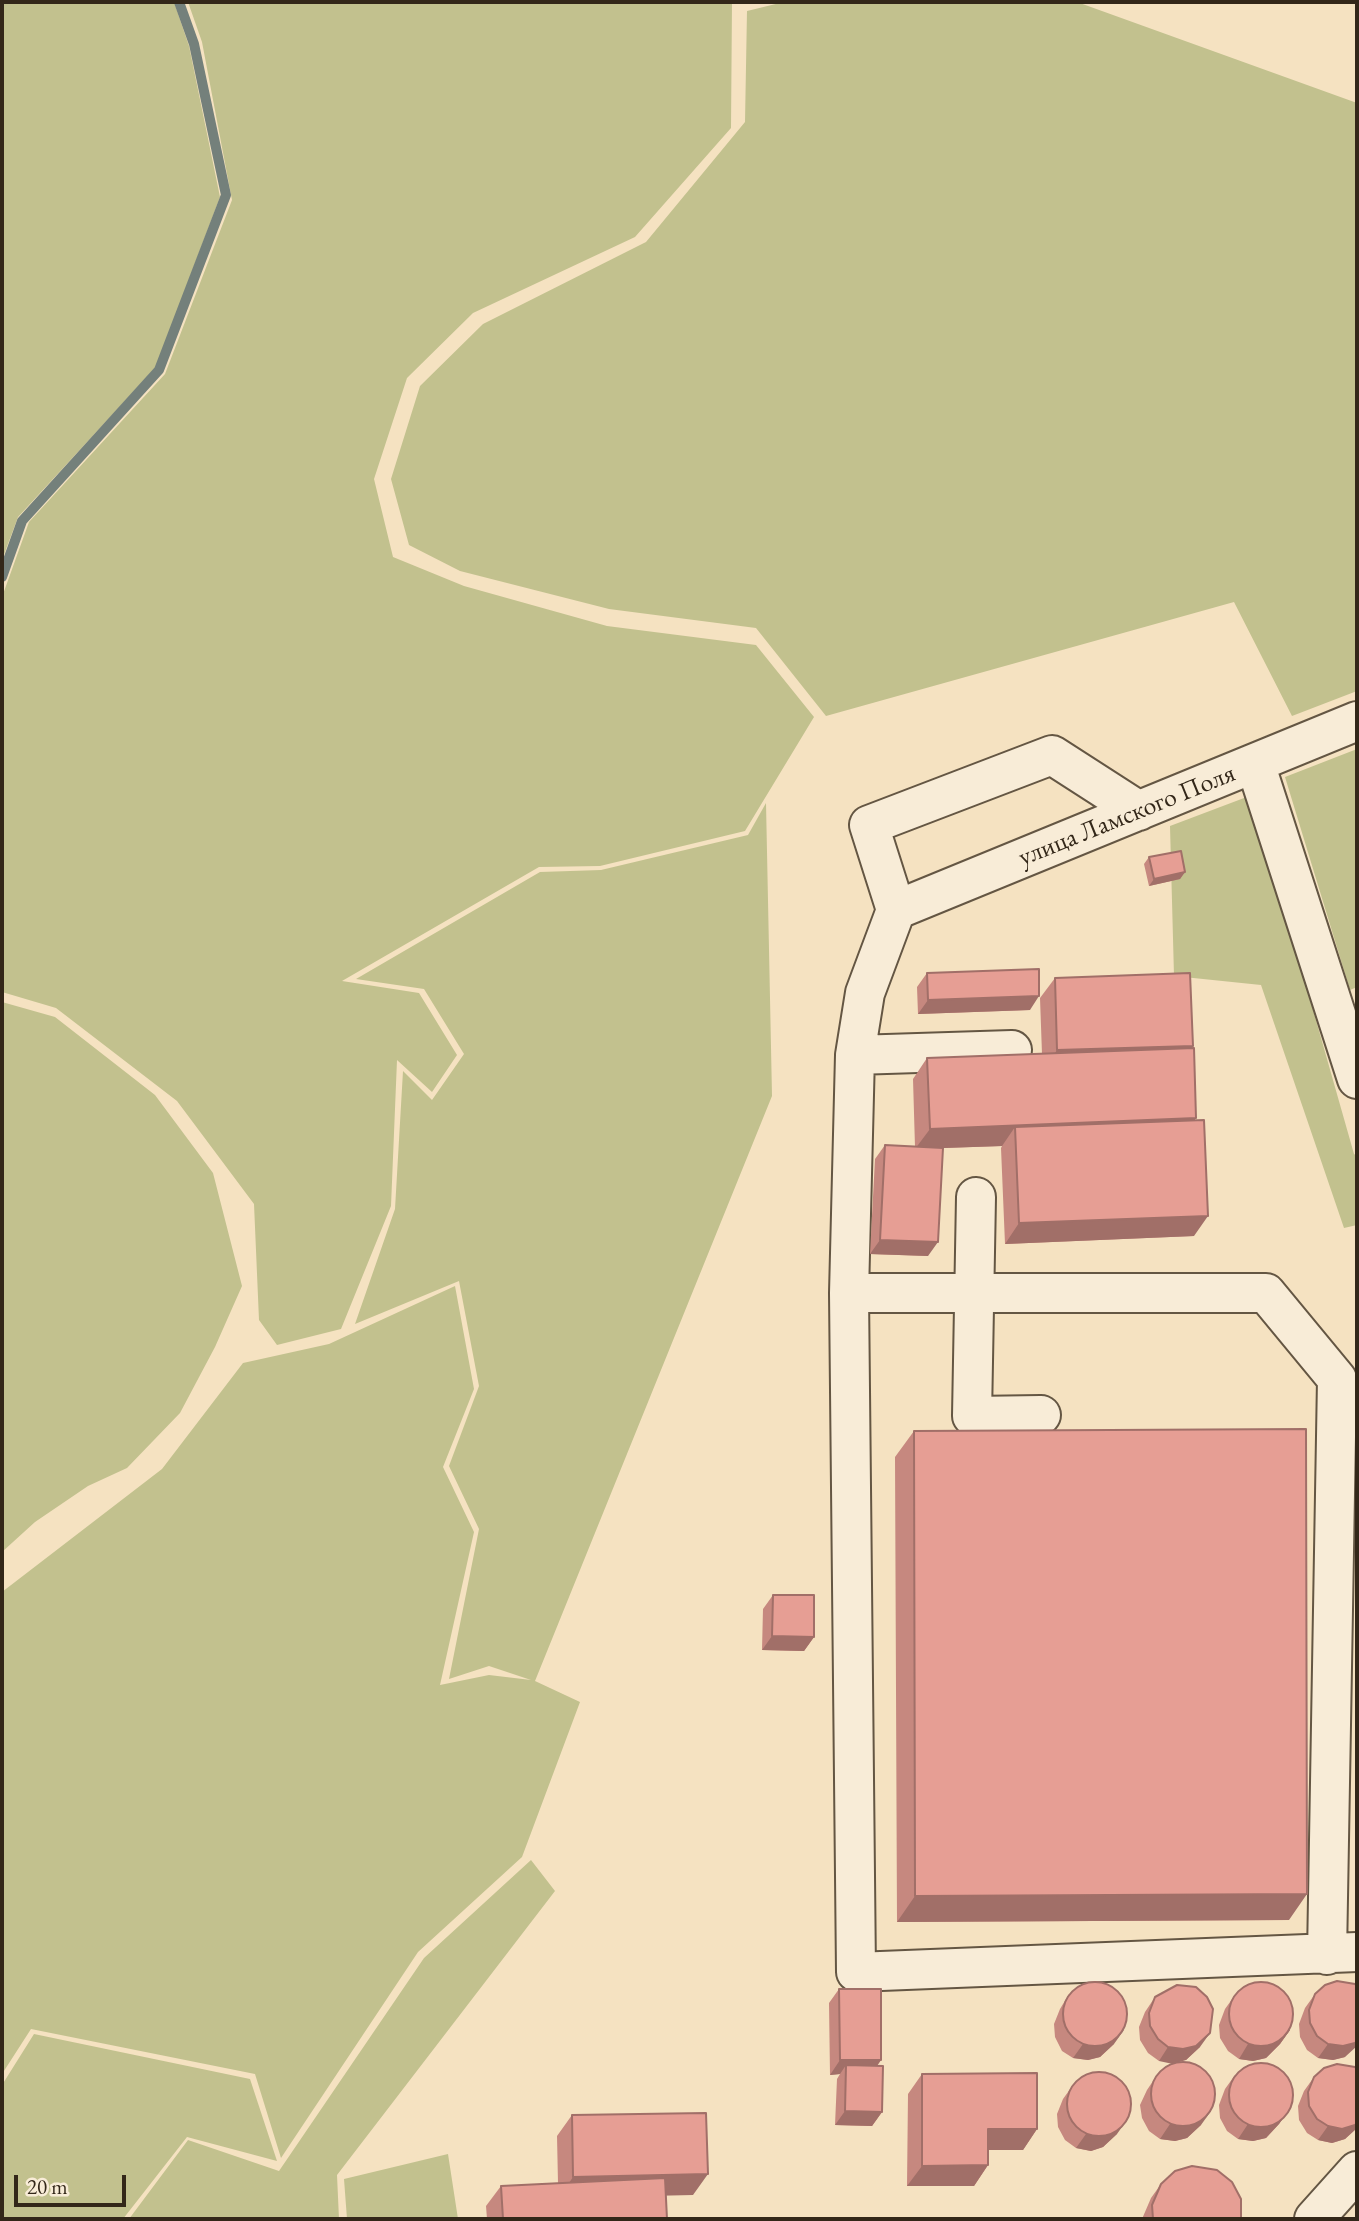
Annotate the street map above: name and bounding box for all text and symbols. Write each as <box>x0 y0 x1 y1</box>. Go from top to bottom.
street label: улица Ламского Поля <box>1014 758 1240 874</box>
scale bar <box>18 2162 130 2206</box>
text: 20 m <box>27 2173 68 2200</box>

